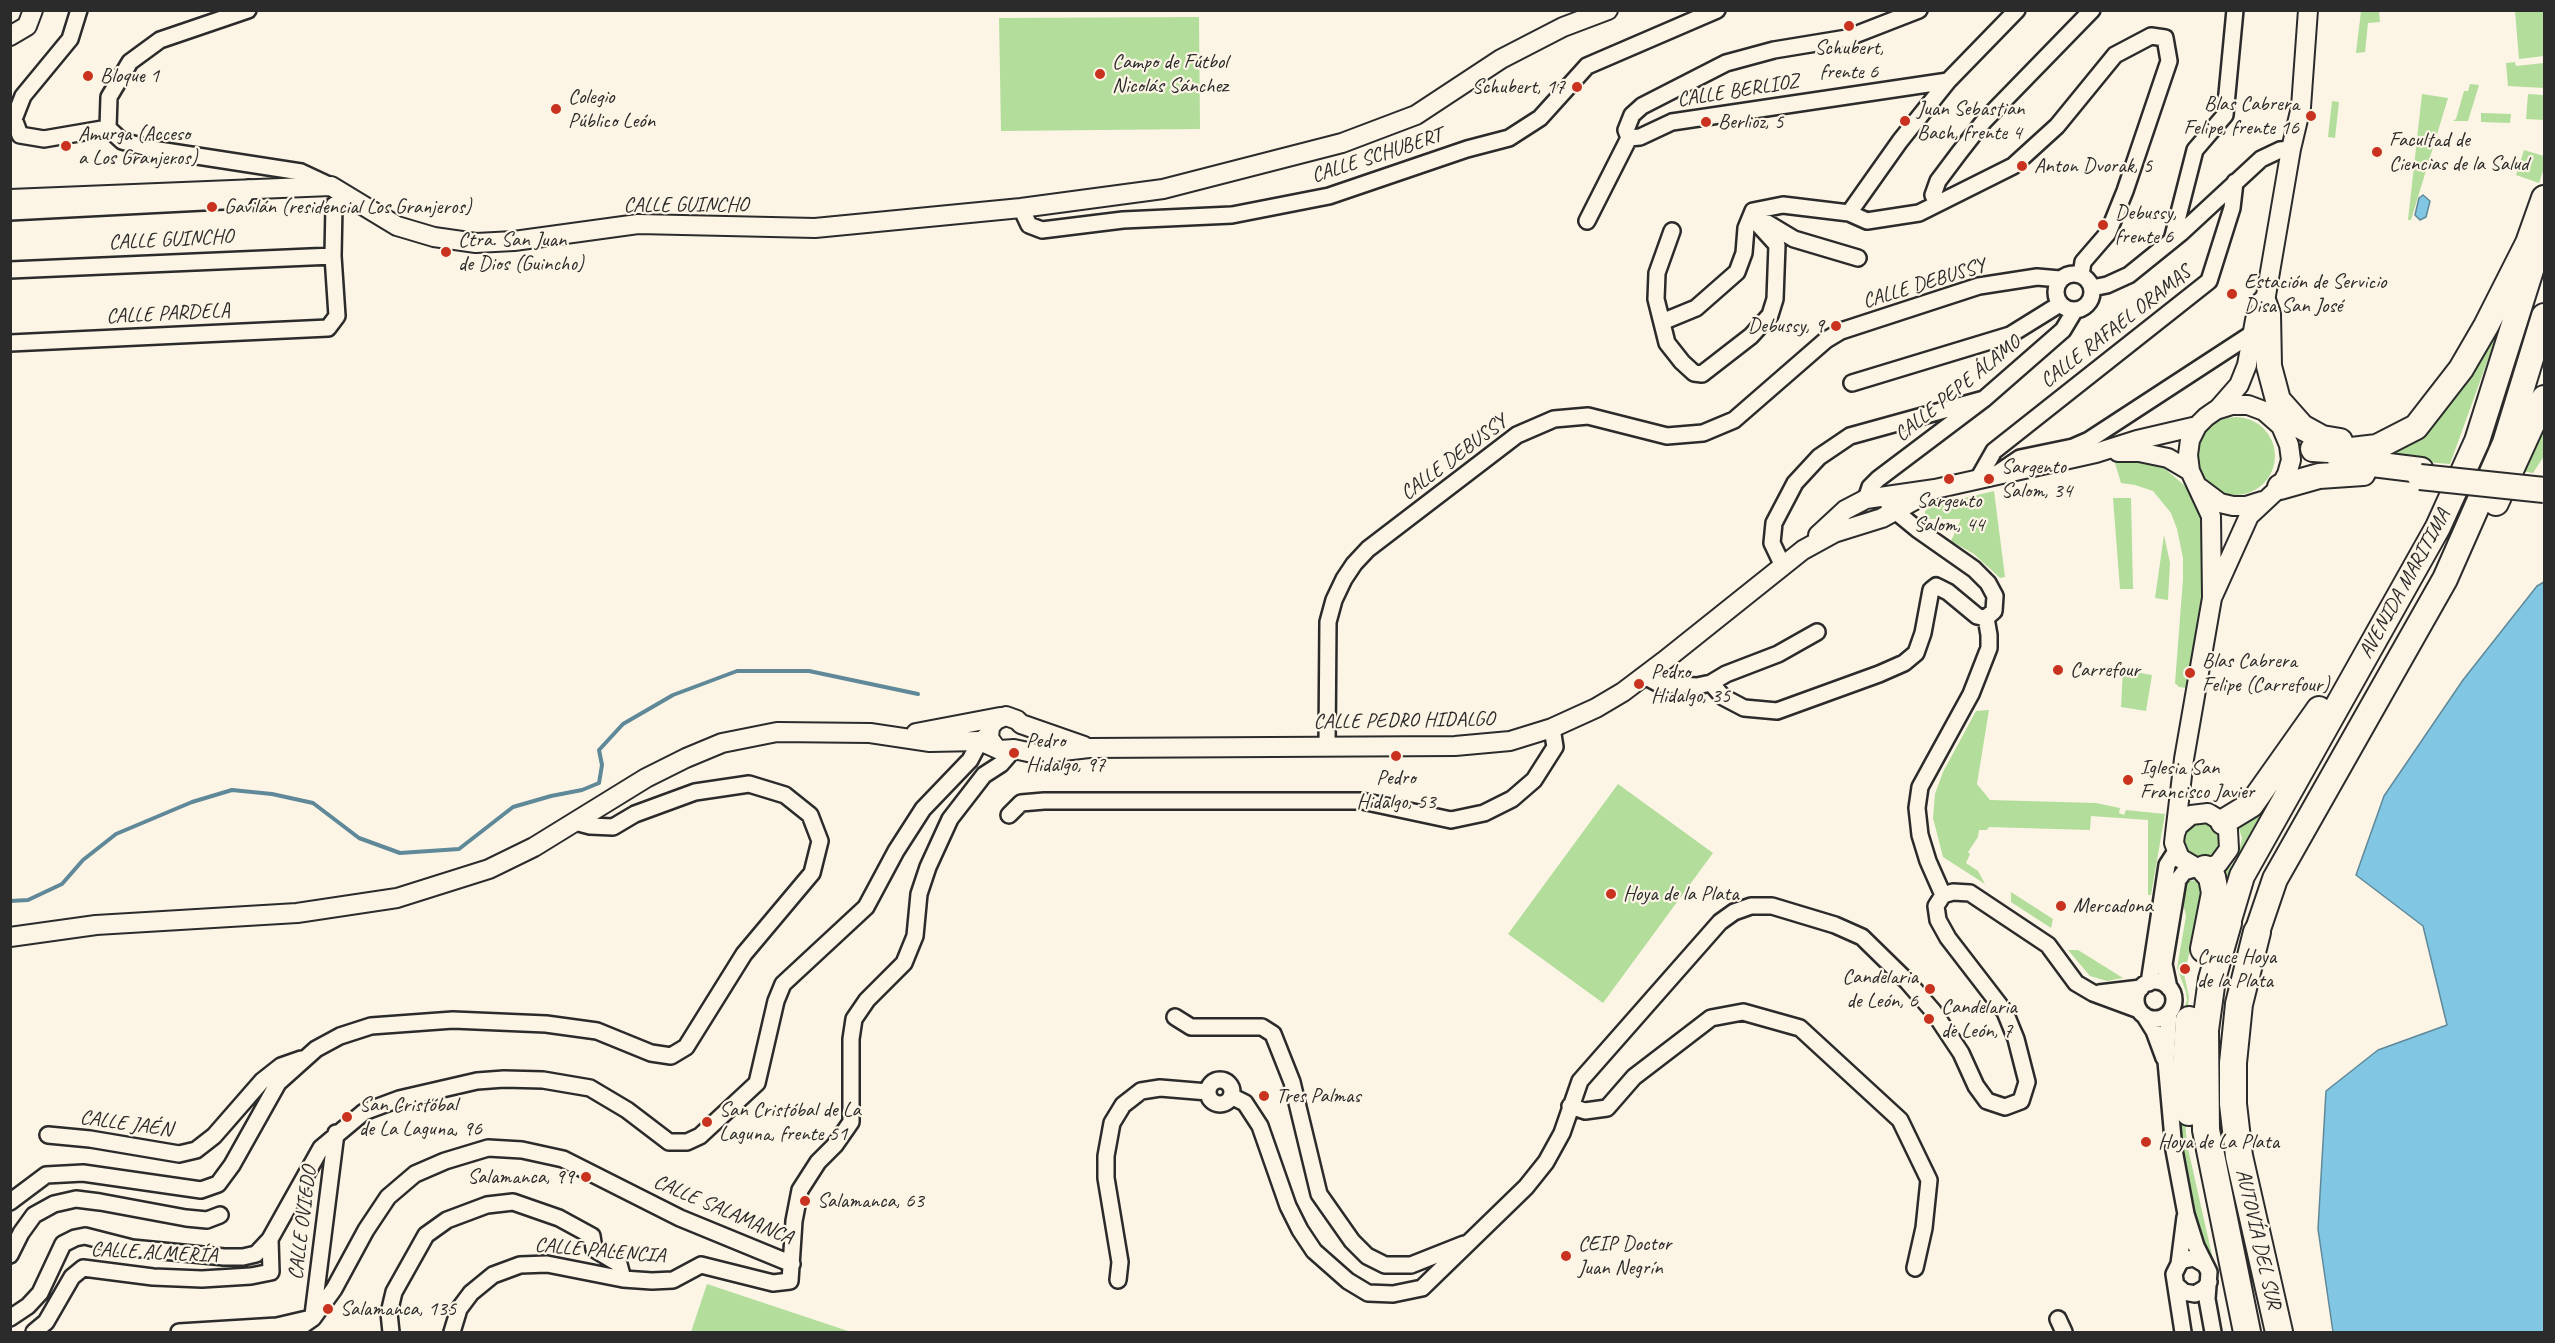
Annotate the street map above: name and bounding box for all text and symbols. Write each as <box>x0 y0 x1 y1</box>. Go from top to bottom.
marker: Schubert, frente 6 <box>1842 19 1856 33</box>
place label: Schubert, frente 6 <box>1814 35 1884 85</box>
place label: Campo de Fútbol Nicolás Sánchez <box>1112 49 1228 99</box>
place label: Bloque 1 <box>100 63 159 89</box>
marker: Campo de Fútbol Nicolás Sánchez <box>1093 67 1107 81</box>
marker: Bloque 1 <box>81 69 95 83</box>
street label: CALLE BERLIOZ <box>1675 69 1801 113</box>
place label: Schubert, 17 <box>1472 74 1565 100</box>
marker: Schubert, 17 <box>1570 80 1584 94</box>
place label: Colegio Público León <box>568 84 655 134</box>
place label: Blas Cabrera Felipe, frente 16 <box>2184 91 2299 141</box>
place label: Juan Sebastian Bach, frente 4 <box>1917 96 2025 146</box>
marker: Colegio Público León <box>549 102 563 116</box>
place label: Berlioz, 5 <box>1718 109 1783 135</box>
marker: Blas Cabrera Felipe, frente 16 <box>2304 109 2318 123</box>
marker: Juan Sebastian Bach, frente 4 <box>1898 114 1912 128</box>
marker: Berlioz, 5 <box>1699 115 1713 129</box>
place label: Amurga (Acceso a Los Granjeros) <box>78 121 197 171</box>
street label: CALLE SCHUBERT <box>1308 123 1446 189</box>
place label: Facultad de Ciencias de la Salud <box>2389 127 2529 177</box>
marker: Amurga (Acceso a Los Granjeros) <box>59 139 73 153</box>
marker: Facultad de Ciencias de la Salud <box>2370 145 2384 159</box>
place label: Anton Dvorak, 5 <box>2034 153 2152 179</box>
marker: Anton Dvorak, 5 <box>2015 159 2029 173</box>
street label: CALLE GUINCHO <box>624 192 748 218</box>
place label: Gavilán (residencial Los Granjeros) <box>224 194 471 220</box>
marker: Gavilán (residencial Los Granjeros) <box>205 200 219 214</box>
place label: Debussy, frente 6 <box>2115 200 2177 250</box>
marker: Debussy, frente 6 <box>2096 218 2110 232</box>
street label: CALLE GUINCHO <box>108 224 234 256</box>
place label: Ctra. San Juan de Dios (Guincho) <box>458 227 584 277</box>
marker: Ctra. San Juan de Dios (Guincho) <box>439 245 453 259</box>
street label: CALLE DEBUSSY <box>1860 253 1988 315</box>
street label: CALLE RAFAEL ORAMAS <box>2036 260 2196 394</box>
place label: Estación de Servicio Disa San José <box>2244 269 2386 319</box>
marker: Estación de Servicio Disa San José <box>2225 287 2239 301</box>
street label: CALLE PARDELA <box>105 298 231 330</box>
place label: Debussy, 9 <box>1748 313 1824 339</box>
marker: Debussy, 9 <box>1829 319 1843 333</box>
street label: CALLE PEPE ÁLAMO <box>1890 331 2026 447</box>
street label: CALLE DEBUSSY <box>1396 410 1512 506</box>
place label: Sargento Salom, 34 <box>2001 454 2072 504</box>
marker: Sargento Salom, 44 <box>1942 472 1956 486</box>
marker: Sargento Salom, 34 <box>1982 472 1996 486</box>
place label: Sargento Salom, 44 <box>1913 488 1985 538</box>
street label: AVENIDA MARITIMA <box>2354 505 2456 663</box>
place label: Blas Cabrera Felipe (Carrefour) <box>2202 648 2329 698</box>
place label: Carrefour <box>2070 657 2140 683</box>
place label: Pedro Hidalgo, 35 <box>1651 659 1730 709</box>
marker: Carrefour <box>2051 663 2065 677</box>
marker: Blas Cabrera Felipe (Carrefour) <box>2183 666 2197 680</box>
marker: Pedro Hidalgo, 35 <box>1632 677 1646 691</box>
street label: CALLE PEDRO HIDALGO <box>1313 707 1495 735</box>
place label: Pedro Hidalgo, 97 <box>1026 728 1105 778</box>
marker: Pedro Hidalgo, 97 <box>1007 746 1021 760</box>
marker: Pedro Hidalgo, 53 <box>1389 749 1403 763</box>
place label: Iglesia San Francisco Javier <box>2140 755 2254 805</box>
place label: Pedro Hidalgo, 53 <box>1356 765 1436 815</box>
marker: Iglesia San Francisco Javier <box>2121 773 2135 787</box>
place label: Hoya de la Plata <box>1623 881 1739 907</box>
marker: Hoya de la Plata <box>1604 887 1618 901</box>
place label: Mercadona <box>2073 893 2153 919</box>
marker: Mercadona <box>2054 899 2068 913</box>
place label: Cruce Hoya de la Plata <box>2197 944 2276 994</box>
marker: Cruce Hoya de la Plata <box>2178 962 2192 976</box>
place label: Candelaria de León, 6 <box>1842 964 1918 1014</box>
marker: Candelaria de León, 6 <box>1923 982 1937 996</box>
place label: Candelaria de León, 7 <box>1941 994 2017 1044</box>
marker: Candelaria de León, 7 <box>1922 1012 1936 1026</box>
place label: Tres Palmas <box>1276 1083 1361 1109</box>
marker: Tres Palmas <box>1257 1089 1271 1103</box>
place label: San Cristóbal de La Laguna, 96 <box>359 1092 482 1142</box>
place label: San Cristóbal de La Laguna, frente 51 <box>719 1097 861 1147</box>
street label: CALLE JAÉN <box>78 1105 174 1143</box>
marker: San Cristóbal de La Laguna, 96 <box>340 1110 354 1124</box>
marker: San Cristóbal de La Laguna, frente 51 <box>700 1115 714 1129</box>
place label: Hoya de La Plata <box>2158 1129 2279 1155</box>
marker: Hoya de La Plata <box>2139 1135 2153 1149</box>
place label: Salamanca, 99 <box>467 1164 574 1190</box>
street label: CALLE OVIEDO <box>284 1165 322 1281</box>
street label: AUTOVÍA DEL SUR <box>2230 1167 2286 1311</box>
street label: CALLE SALAMANCA <box>649 1169 797 1251</box>
marker: Salamanca, 99 <box>579 1170 593 1184</box>
place label: Salamanca, 63 <box>817 1188 924 1214</box>
marker: Salamanca, 63 <box>798 1194 812 1208</box>
place label: CEIP Doctor Juan Negrín <box>1578 1231 1671 1281</box>
street label: CALLE PALENCIA <box>534 1233 666 1269</box>
street label: CALLE ALMERÍA <box>90 1237 218 1269</box>
marker: CEIP Doctor Juan Negrín <box>1559 1249 1573 1263</box>
place label: Salamanca, 135 <box>340 1296 456 1322</box>
marker: Salamanca, 135 <box>321 1302 335 1316</box>

